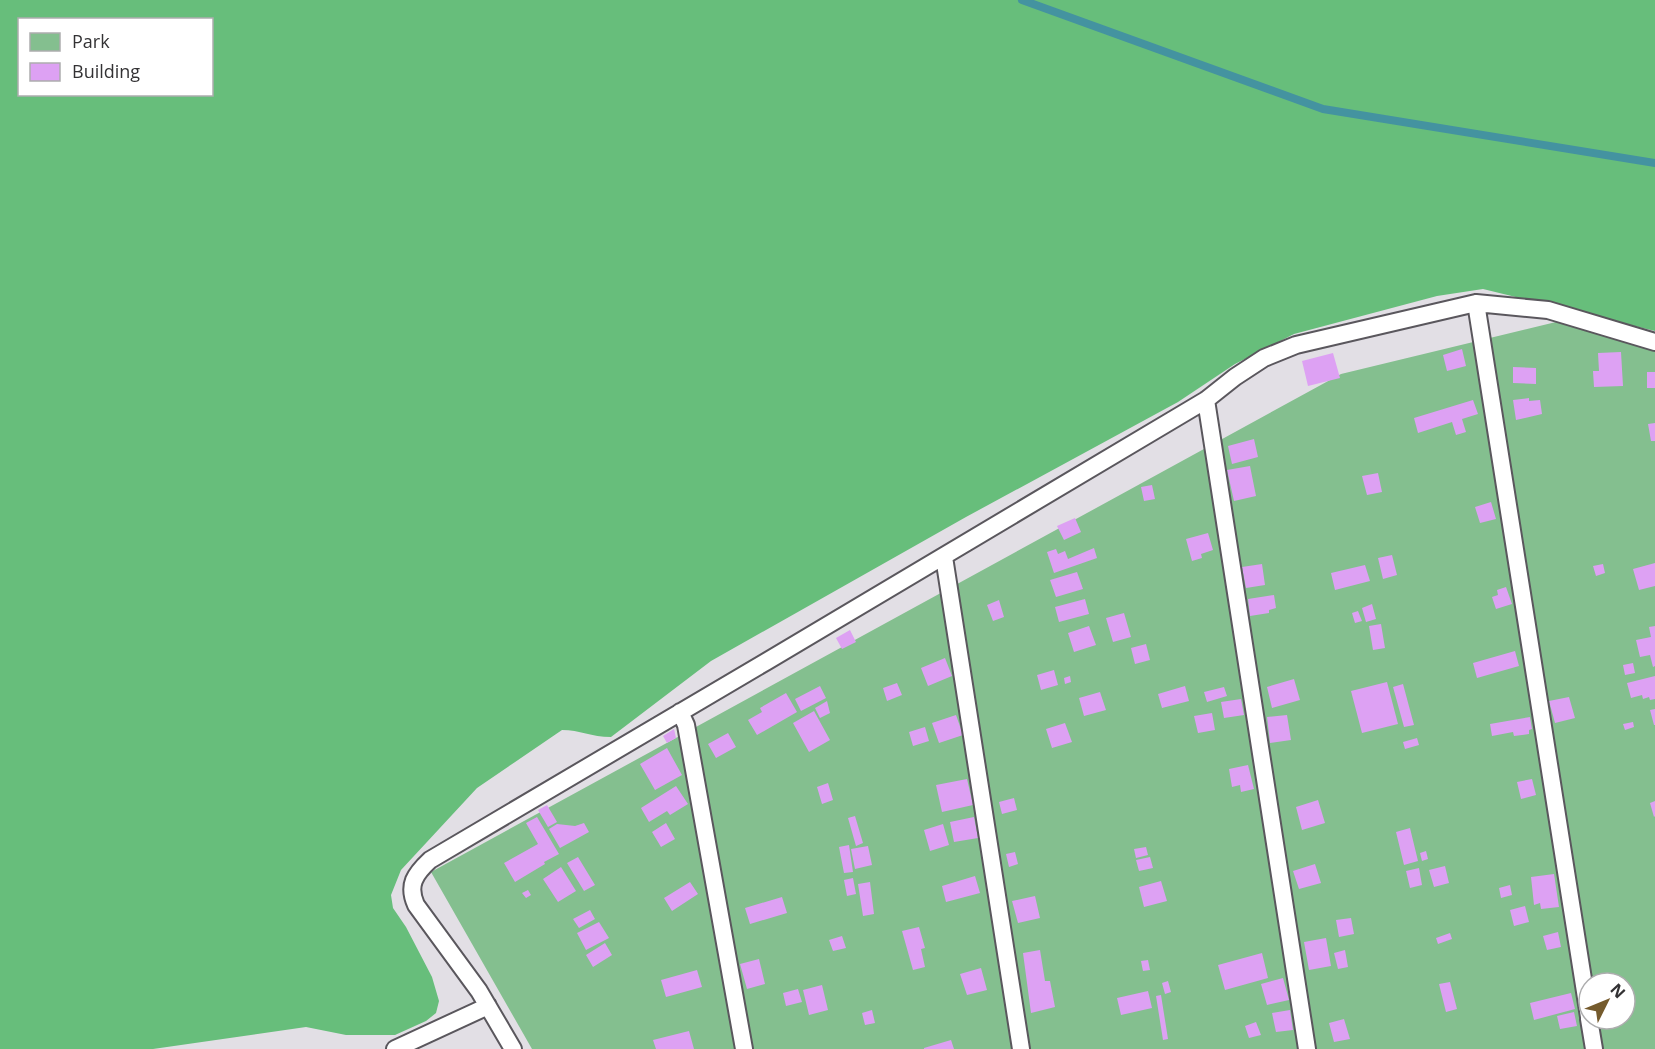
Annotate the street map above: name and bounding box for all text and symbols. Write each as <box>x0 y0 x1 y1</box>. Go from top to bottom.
legend <box>18 18 213 96</box>
text: Park <box>72 29 110 53</box>
text: Building <box>72 59 140 83</box>
north arrow <box>1577 971 1637 1031</box>
text: N <box>1605 979 1630 1003</box>

